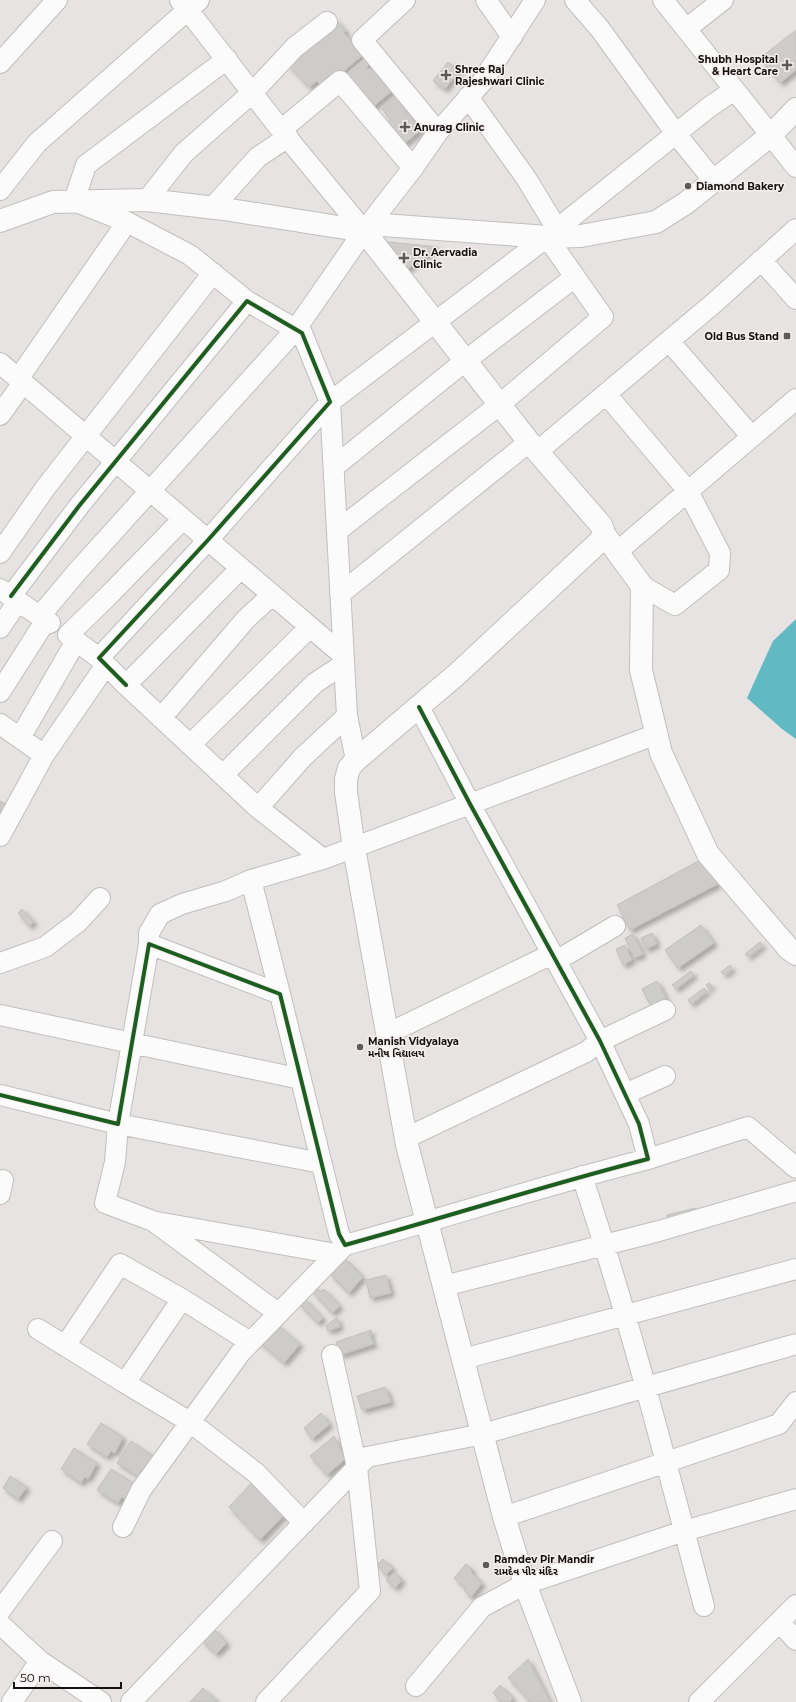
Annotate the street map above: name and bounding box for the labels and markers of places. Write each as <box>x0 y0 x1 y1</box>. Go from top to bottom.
place label: Shubh Hospital & Heart Care <box>698 53 778 78</box>
marker: Shubh Hospital & Heart Care <box>781 59 793 71</box>
place label: Shree Raj Rajeshwari Clinic <box>455 63 545 88</box>
marker: Shree Raj Rajeshwari Clinic <box>440 69 452 81</box>
marker: Anurag Clinic <box>399 121 411 133</box>
place label: Anurag Clinic <box>413 121 485 134</box>
place label: Diamond Bakery <box>696 180 785 193</box>
marker: Diamond Bakery <box>683 181 693 191</box>
place label: Dr. Aervadia Clinic <box>413 246 477 271</box>
marker: Dr. Aervadia Clinic <box>398 252 410 264</box>
place label: Old Bus Stand <box>705 330 779 343</box>
marker: Old Bus Stand <box>782 331 792 341</box>
place label: Manish Vidyalaya મનીષ વિદ્યાલય <box>368 1035 459 1060</box>
marker: Manish Vidyalaya મનીષ વિદ્યાલય <box>355 1042 365 1052</box>
place label: Ramdev Pir Mandir રામદેવ પીર મંદિર <box>494 1553 595 1578</box>
marker: Ramdev Pir Mandir રામદેવ પીર મંદિર <box>481 1560 491 1570</box>

